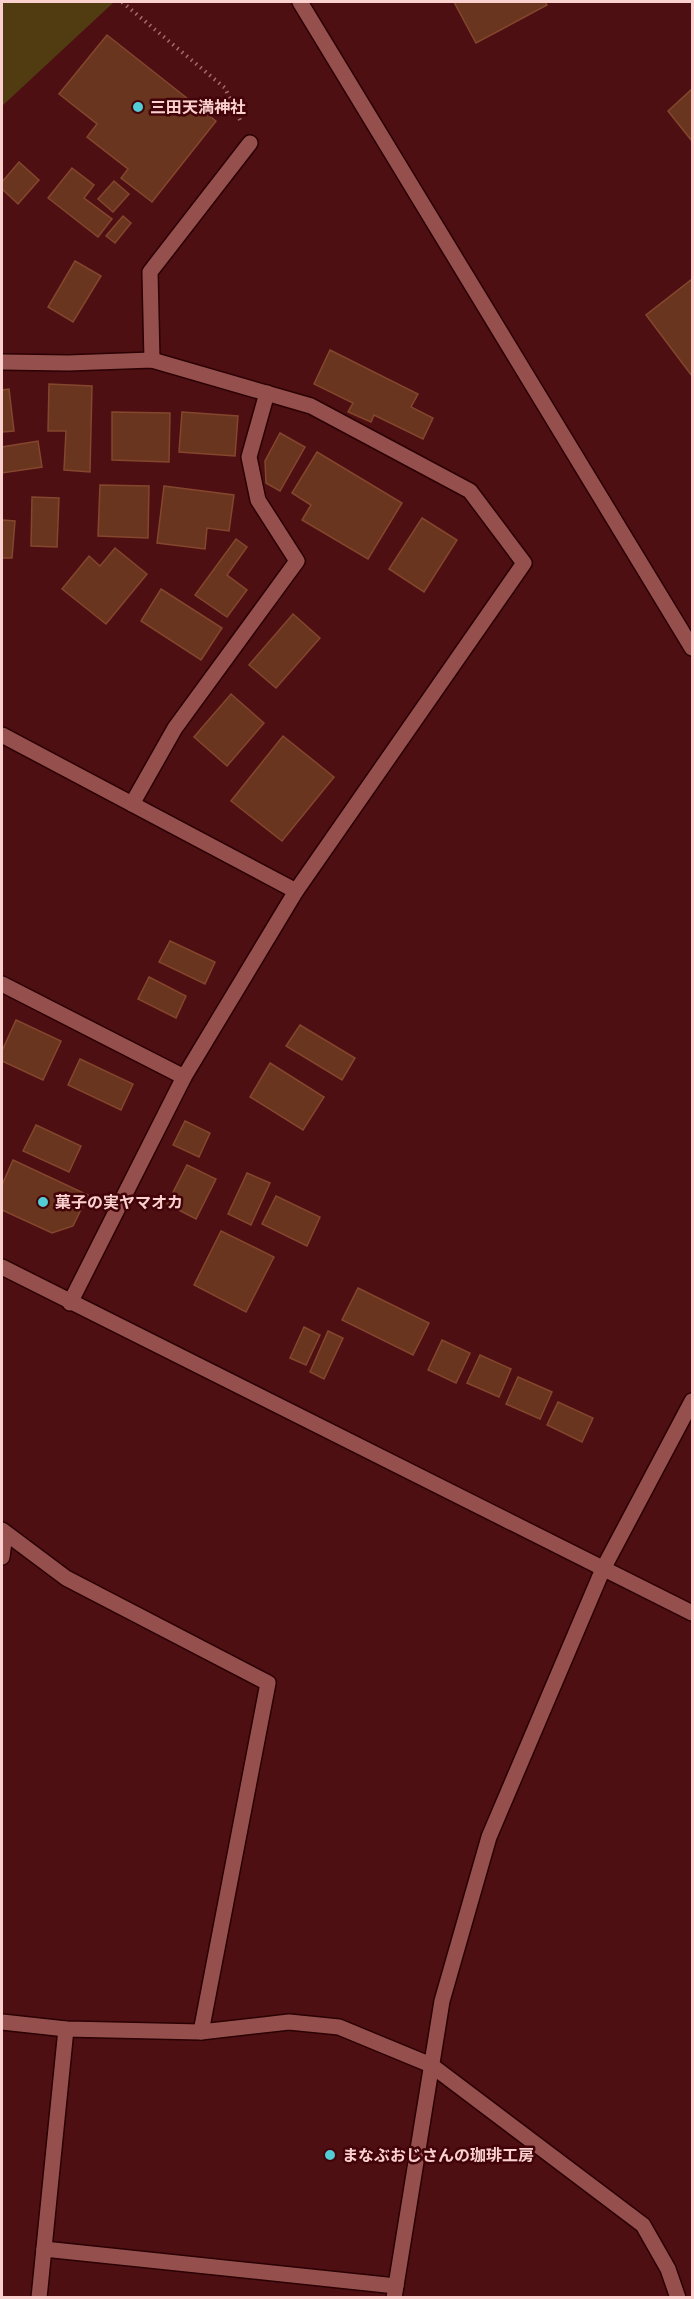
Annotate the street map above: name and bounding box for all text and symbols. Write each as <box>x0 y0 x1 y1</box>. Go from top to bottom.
place label: 三田天満神社 <box>150 98 246 117</box>
marker: 三田天満神社 <box>131 100 145 114</box>
place label: 菓子の実ヤマオカ <box>55 1193 183 1212</box>
marker: 菓子の実ヤマオカ <box>36 1195 50 1209</box>
place label: まなぶおじさんの珈琲工房 <box>342 2146 534 2165</box>
marker: まなぶおじさんの珈琲工房 <box>323 2148 337 2162</box>

